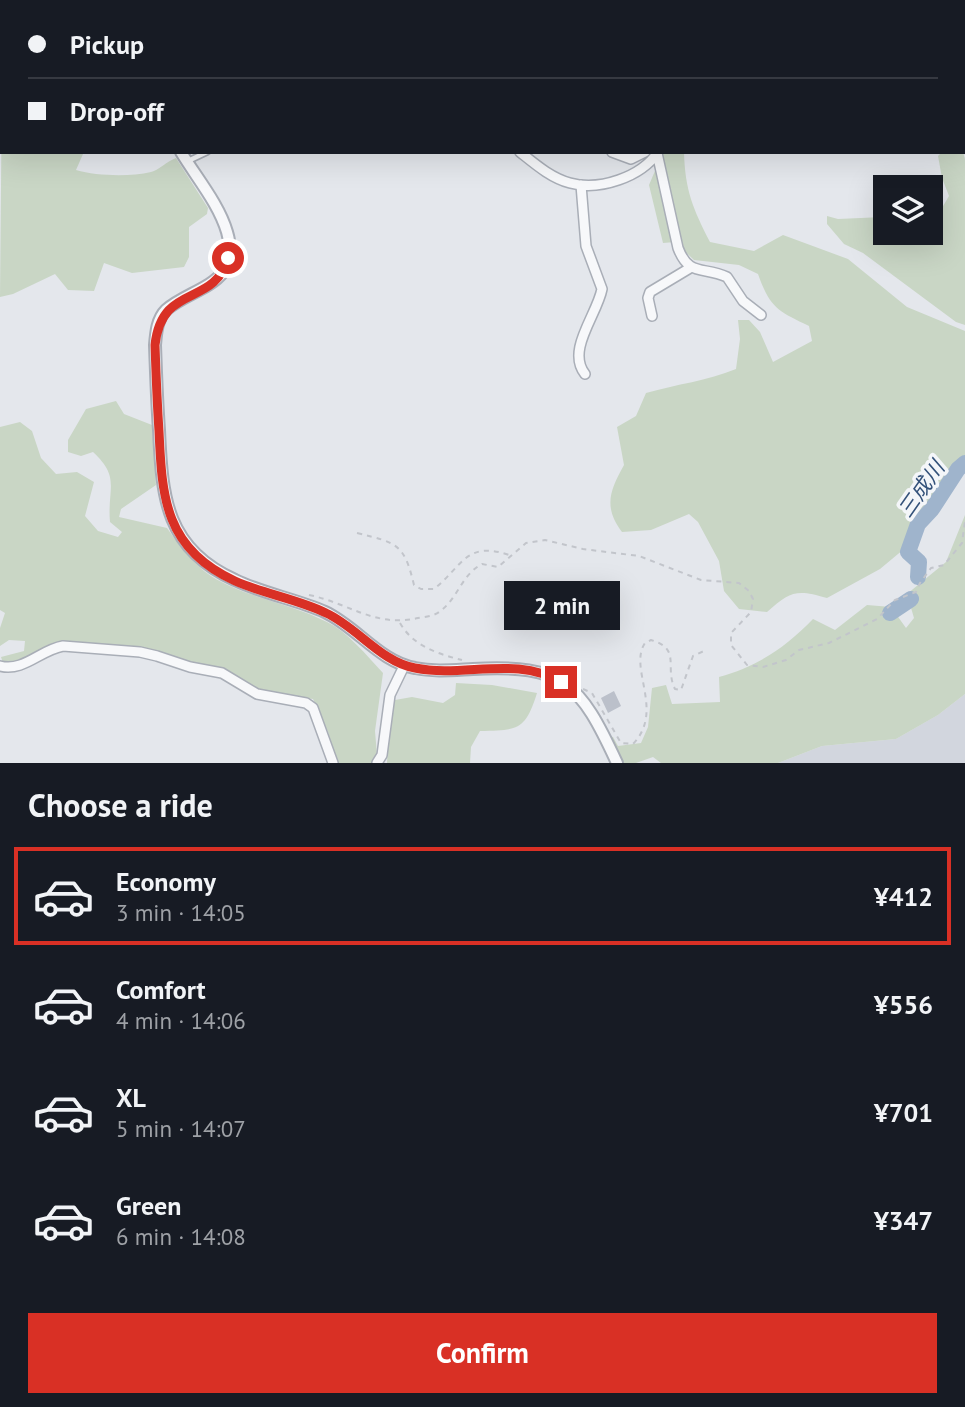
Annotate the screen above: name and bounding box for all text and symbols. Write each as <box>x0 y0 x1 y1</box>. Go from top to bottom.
text: Pickup <box>70 28 144 61</box>
text: Drop-off <box>70 95 164 128</box>
map controls <box>873 175 943 245</box>
button: layers <box>873 175 943 245</box>
route start <box>212 242 244 274</box>
water label: 三成川 <box>892 454 951 523</box>
callout: 2 min <box>503 580 619 630</box>
text: 2 min <box>534 591 590 620</box>
route end <box>545 666 577 698</box>
text: Choose a ride <box>28 784 213 826</box>
icon: car <box>32 865 95 928</box>
text: Economy <box>116 865 216 898</box>
text: ¥412 <box>874 880 933 913</box>
text: 3 min · 14:05 <box>116 898 246 927</box>
icon: car <box>32 973 95 1036</box>
text: Comfort <box>116 973 206 1006</box>
text: ¥556 <box>874 988 933 1021</box>
text: 4 min · 14:06 <box>116 1006 246 1035</box>
icon: car <box>32 1081 95 1144</box>
text: XL <box>116 1081 146 1114</box>
text: ¥701 <box>874 1096 933 1129</box>
text: 5 min · 14:07 <box>116 1114 246 1143</box>
icon: car <box>32 1189 95 1252</box>
text: Green <box>116 1189 181 1222</box>
text: ¥347 <box>874 1204 933 1237</box>
text: 6 min · 14:08 <box>116 1222 246 1251</box>
button: Confirm <box>28 1313 937 1393</box>

